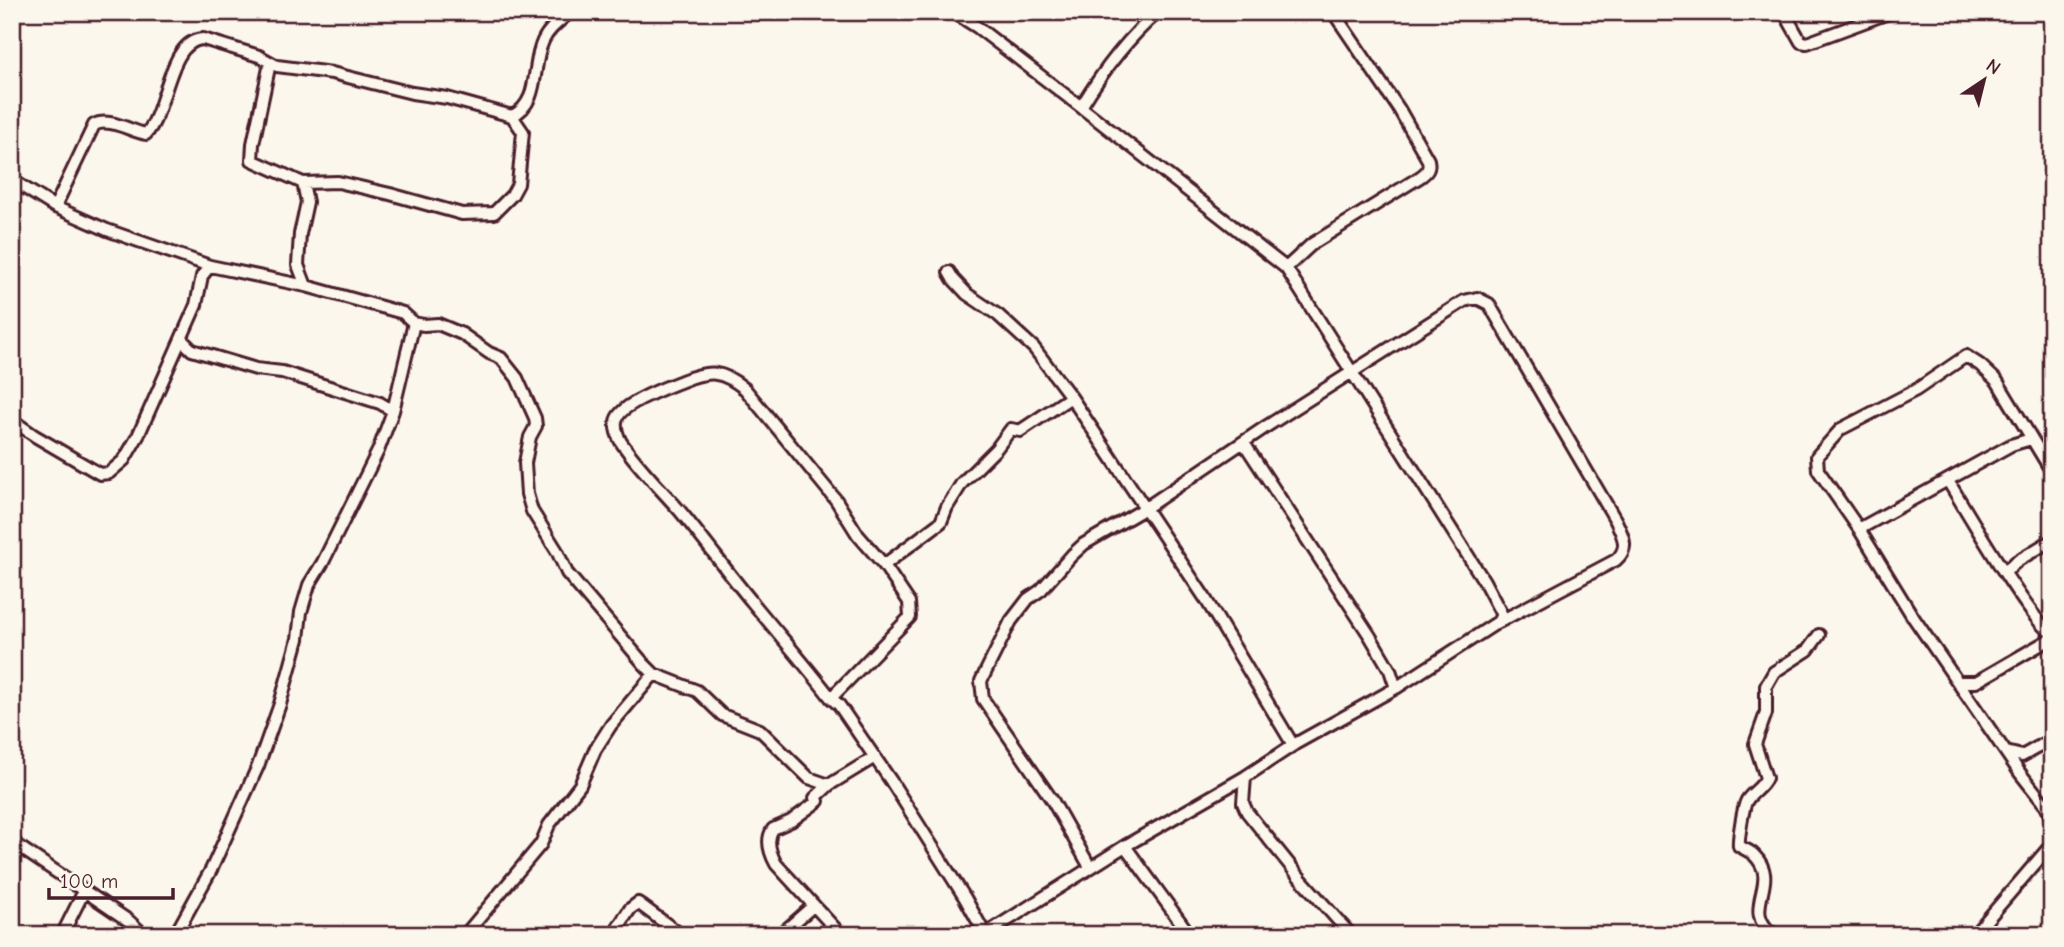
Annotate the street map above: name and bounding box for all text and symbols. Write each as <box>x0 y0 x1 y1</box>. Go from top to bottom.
north arrow <box>1948 46 2018 116</box>
text: N <box>1982 54 2005 79</box>
scale bar <box>49 856 173 900</box>
text: 100 m <box>60 869 118 893</box>

